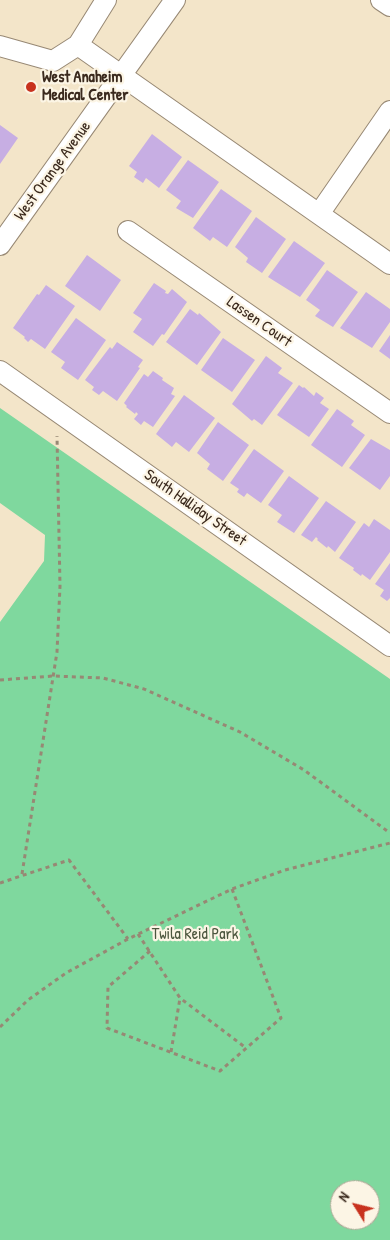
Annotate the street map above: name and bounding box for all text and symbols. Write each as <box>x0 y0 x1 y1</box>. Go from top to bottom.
place label: West Anaheim Medical Center <box>42 68 129 106</box>
marker: West Anaheim Medical Center <box>24 80 38 94</box>
street label: West Orange Avenue <box>11 118 95 224</box>
street label: Lassen Court <box>223 293 295 351</box>
street label: South Halliday Street <box>140 466 250 550</box>
park label: Twila Reid Park <box>152 925 238 945</box>
north arrow <box>330 1180 380 1230</box>
text: N <box>333 1188 353 1205</box>

